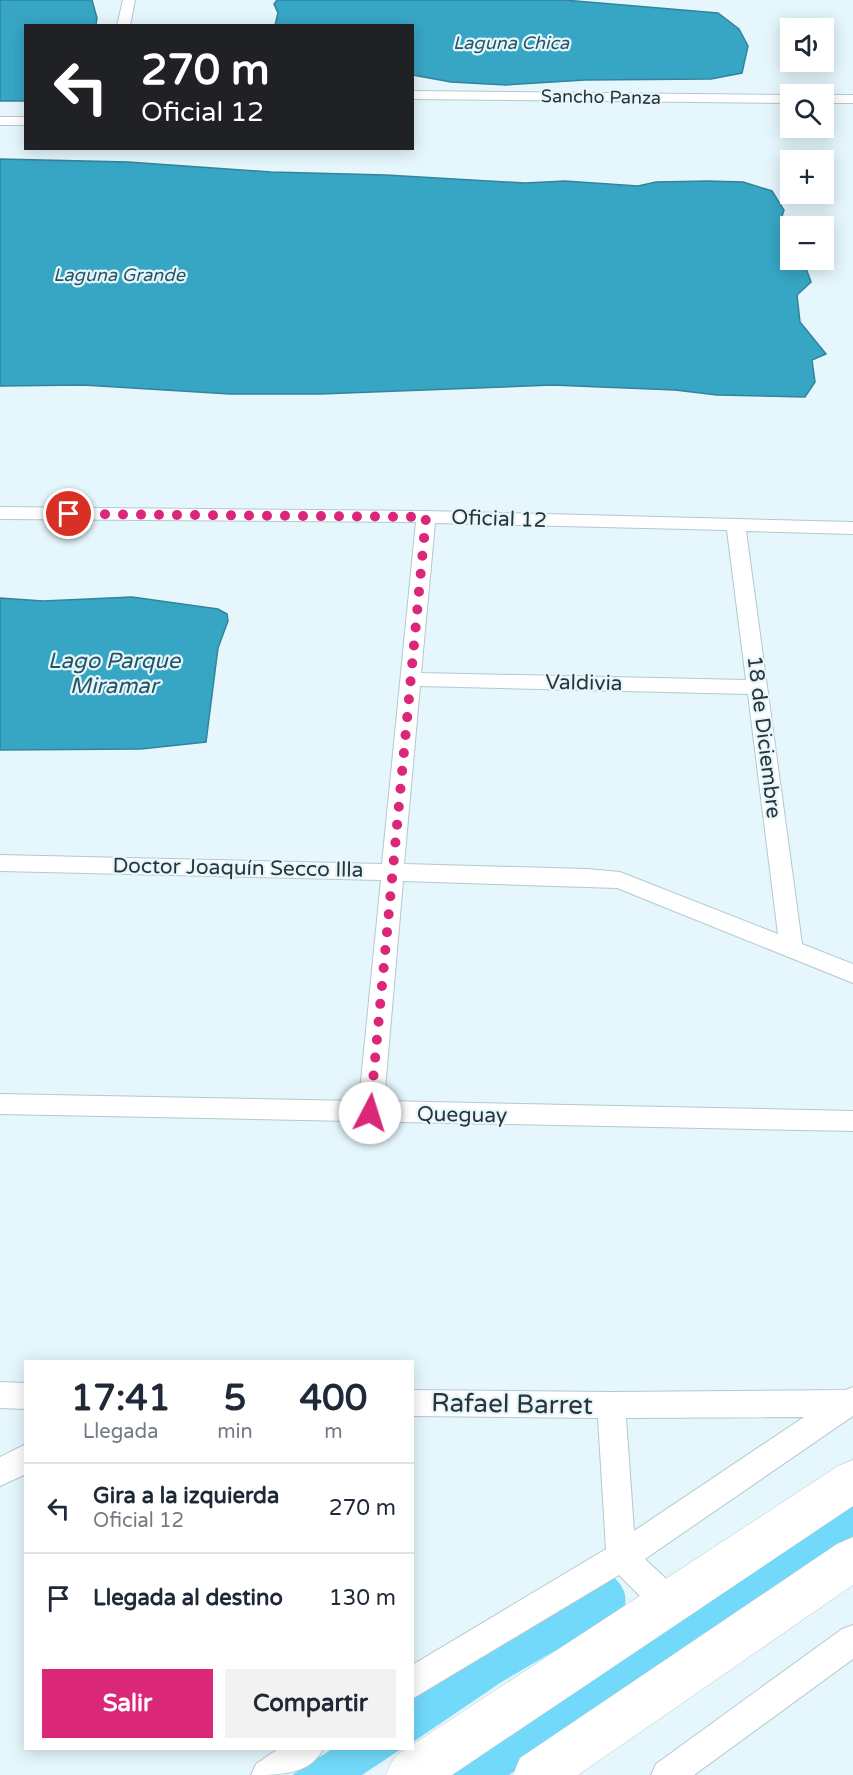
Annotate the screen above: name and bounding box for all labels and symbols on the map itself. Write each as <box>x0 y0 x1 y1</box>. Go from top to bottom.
water label: Laguna Chica <box>453 32 570 54</box>
street label: Sancho Panza <box>541 85 661 109</box>
water label: Laguna Grande <box>53 264 186 286</box>
pin <box>43 488 94 539</box>
street label: Oficial 12 <box>451 505 547 533</box>
water label: Lago Parque Miramar <box>48 648 182 699</box>
street label: 18 de Diciembre <box>742 654 786 820</box>
street label: Valdivia <box>545 670 623 696</box>
street label: Doctor Joaquín Secco Illa <box>112 853 364 883</box>
position arrow <box>338 1081 402 1145</box>
street label: Queguay <box>417 1102 507 1128</box>
street label: Rafael Barret <box>431 1387 593 1421</box>

